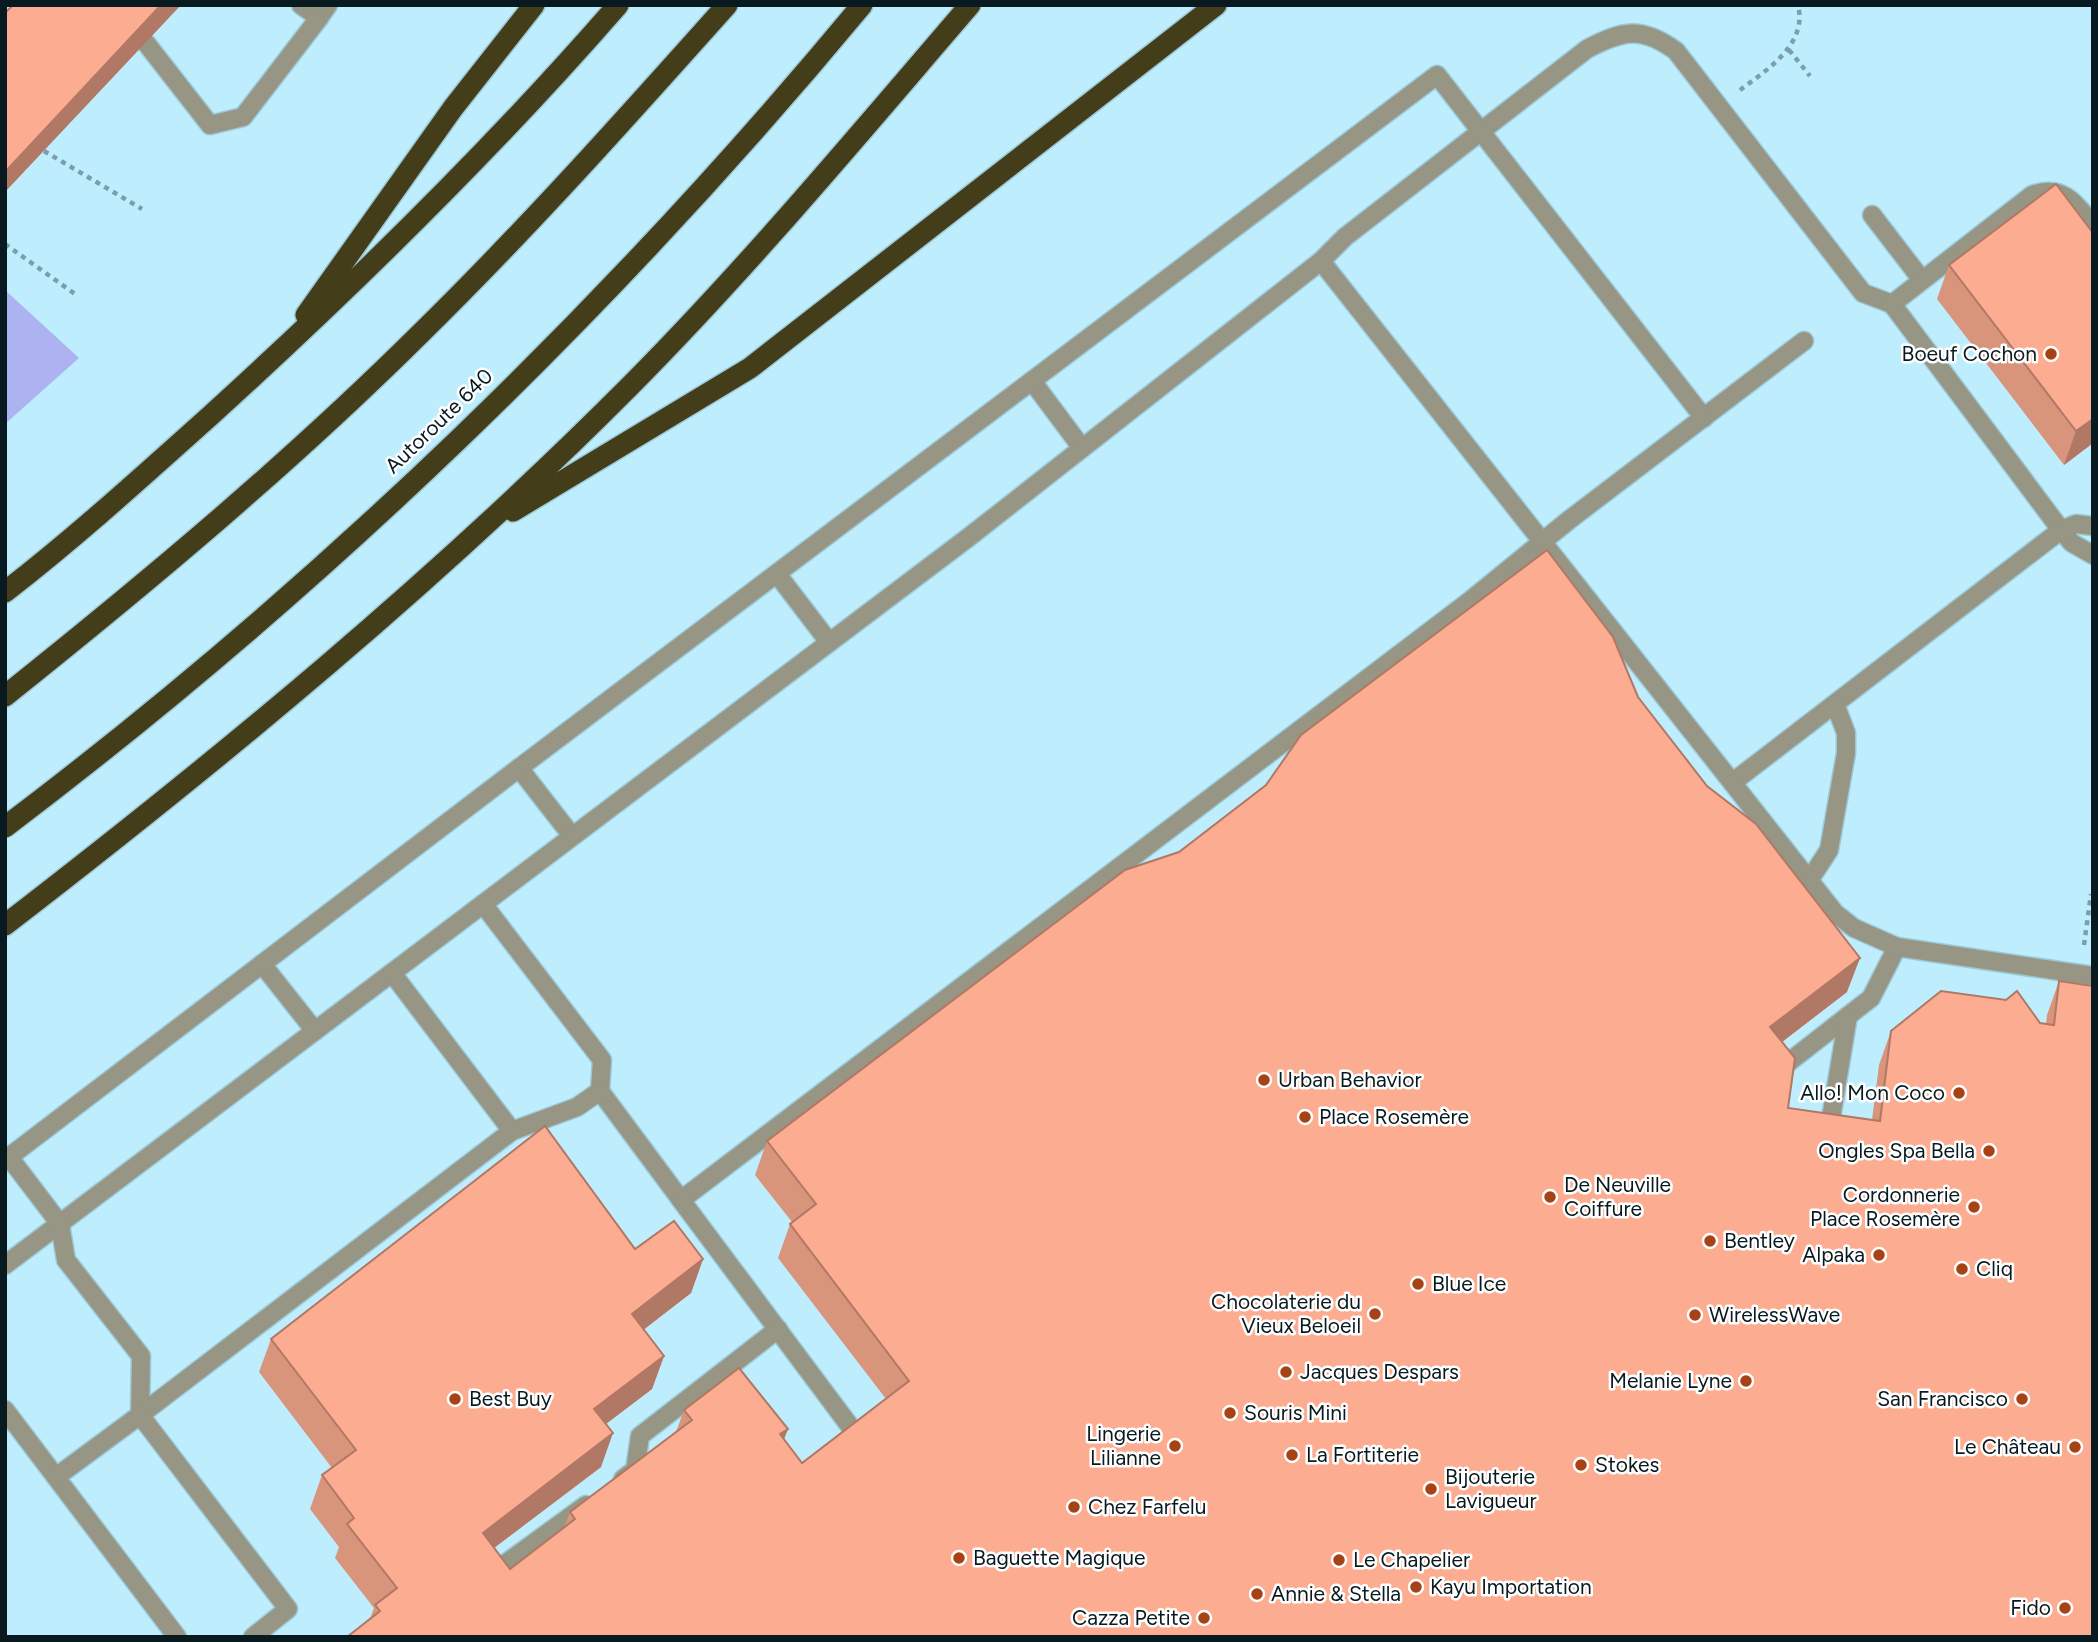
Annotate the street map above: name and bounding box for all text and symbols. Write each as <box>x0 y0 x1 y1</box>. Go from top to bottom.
place label: Boeuf Cochon <box>1902 341 2037 366</box>
marker: Boeuf Cochon <box>2043 346 2059 362</box>
street label: Autoroute 640 <box>380 363 498 478</box>
place label: Urban Behavior <box>1278 1067 1422 1092</box>
marker: Urban Behavior <box>1256 1072 1272 1088</box>
place label: Allo! Mon Coco <box>1800 1080 1945 1105</box>
marker: Allo! Mon Coco <box>1951 1085 1967 1101</box>
place label: Place Rosemère <box>1319 1104 1469 1129</box>
marker: Place Rosemère <box>1297 1109 1313 1125</box>
place label: Ongles Spa Bella <box>1818 1138 1975 1163</box>
marker: Ongles Spa Bella <box>1981 1143 1997 1159</box>
place label: De Neuville Coiffure <box>1564 1172 1671 1221</box>
place label: Cordonnerie Place Rosemère <box>1810 1182 1960 1231</box>
marker: De Neuville Coiffure <box>1542 1189 1558 1205</box>
marker: Cordonnerie Place Rosemère <box>1966 1199 1982 1215</box>
place label: Bentley <box>1724 1228 1795 1253</box>
marker: Bentley <box>1702 1233 1718 1249</box>
place label: Alpaka <box>1802 1242 1865 1267</box>
marker: Alpaka <box>1871 1247 1887 1263</box>
place label: Cliq <box>1976 1256 2013 1281</box>
marker: Cliq <box>1954 1261 1970 1277</box>
place label: Blue Ice <box>1432 1271 1506 1296</box>
marker: Blue Ice <box>1410 1276 1426 1292</box>
place label: Chocolaterie du Vieux Beloeil <box>1211 1289 1361 1338</box>
place label: WirelessWave <box>1709 1302 1840 1327</box>
marker: Chocolaterie du Vieux Beloeil <box>1367 1306 1383 1322</box>
marker: WirelessWave <box>1687 1307 1703 1323</box>
place label: Jacques Despars <box>1300 1359 1459 1384</box>
marker: Jacques Despars <box>1278 1364 1294 1380</box>
place label: Melanie Lyne <box>1609 1368 1732 1393</box>
marker: Melanie Lyne <box>1738 1373 1754 1389</box>
place label: Best Buy <box>469 1386 552 1411</box>
place label: San Francisco <box>1877 1386 2008 1411</box>
marker: Best Buy <box>447 1391 463 1407</box>
marker: San Francisco <box>2014 1391 2030 1407</box>
place label: Souris Mini <box>1244 1400 1347 1425</box>
marker: Souris Mini <box>1222 1405 1238 1421</box>
place label: Lingerie Lilianne <box>1086 1421 1161 1470</box>
place label: Le Château <box>1954 1434 2061 1459</box>
marker: Lingerie Lilianne <box>1167 1438 1183 1454</box>
marker: Le Château <box>2067 1439 2083 1455</box>
place label: La Fortiterie <box>1306 1442 1419 1467</box>
marker: La Fortiterie <box>1284 1447 1300 1463</box>
place label: Stokes <box>1595 1452 1659 1477</box>
marker: Stokes <box>1573 1457 1589 1473</box>
place label: Bijouterie Lavigueur <box>1445 1464 1537 1513</box>
marker: Bijouterie Lavigueur <box>1423 1481 1439 1497</box>
place label: Chez Farfelu <box>1088 1494 1206 1519</box>
marker: Chez Farfelu <box>1066 1499 1082 1515</box>
place label: Baguette Magique <box>973 1545 1146 1570</box>
place label: Le Chapelier <box>1353 1547 1470 1572</box>
marker: Baguette Magique <box>951 1550 967 1566</box>
marker: Le Chapelier <box>1331 1552 1347 1568</box>
place label: Kayu Importation <box>1430 1574 1592 1599</box>
marker: Kayu Importation <box>1408 1579 1424 1595</box>
place label: Annie & Stella <box>1271 1581 1401 1606</box>
marker: Annie & Stella <box>1249 1586 1265 1602</box>
place label: Fido <box>2010 1595 2051 1620</box>
marker: Fido <box>2057 1600 2073 1616</box>
place label: Cazza Petite <box>1072 1605 1190 1630</box>
marker: Cazza Petite <box>1196 1610 1212 1626</box>

